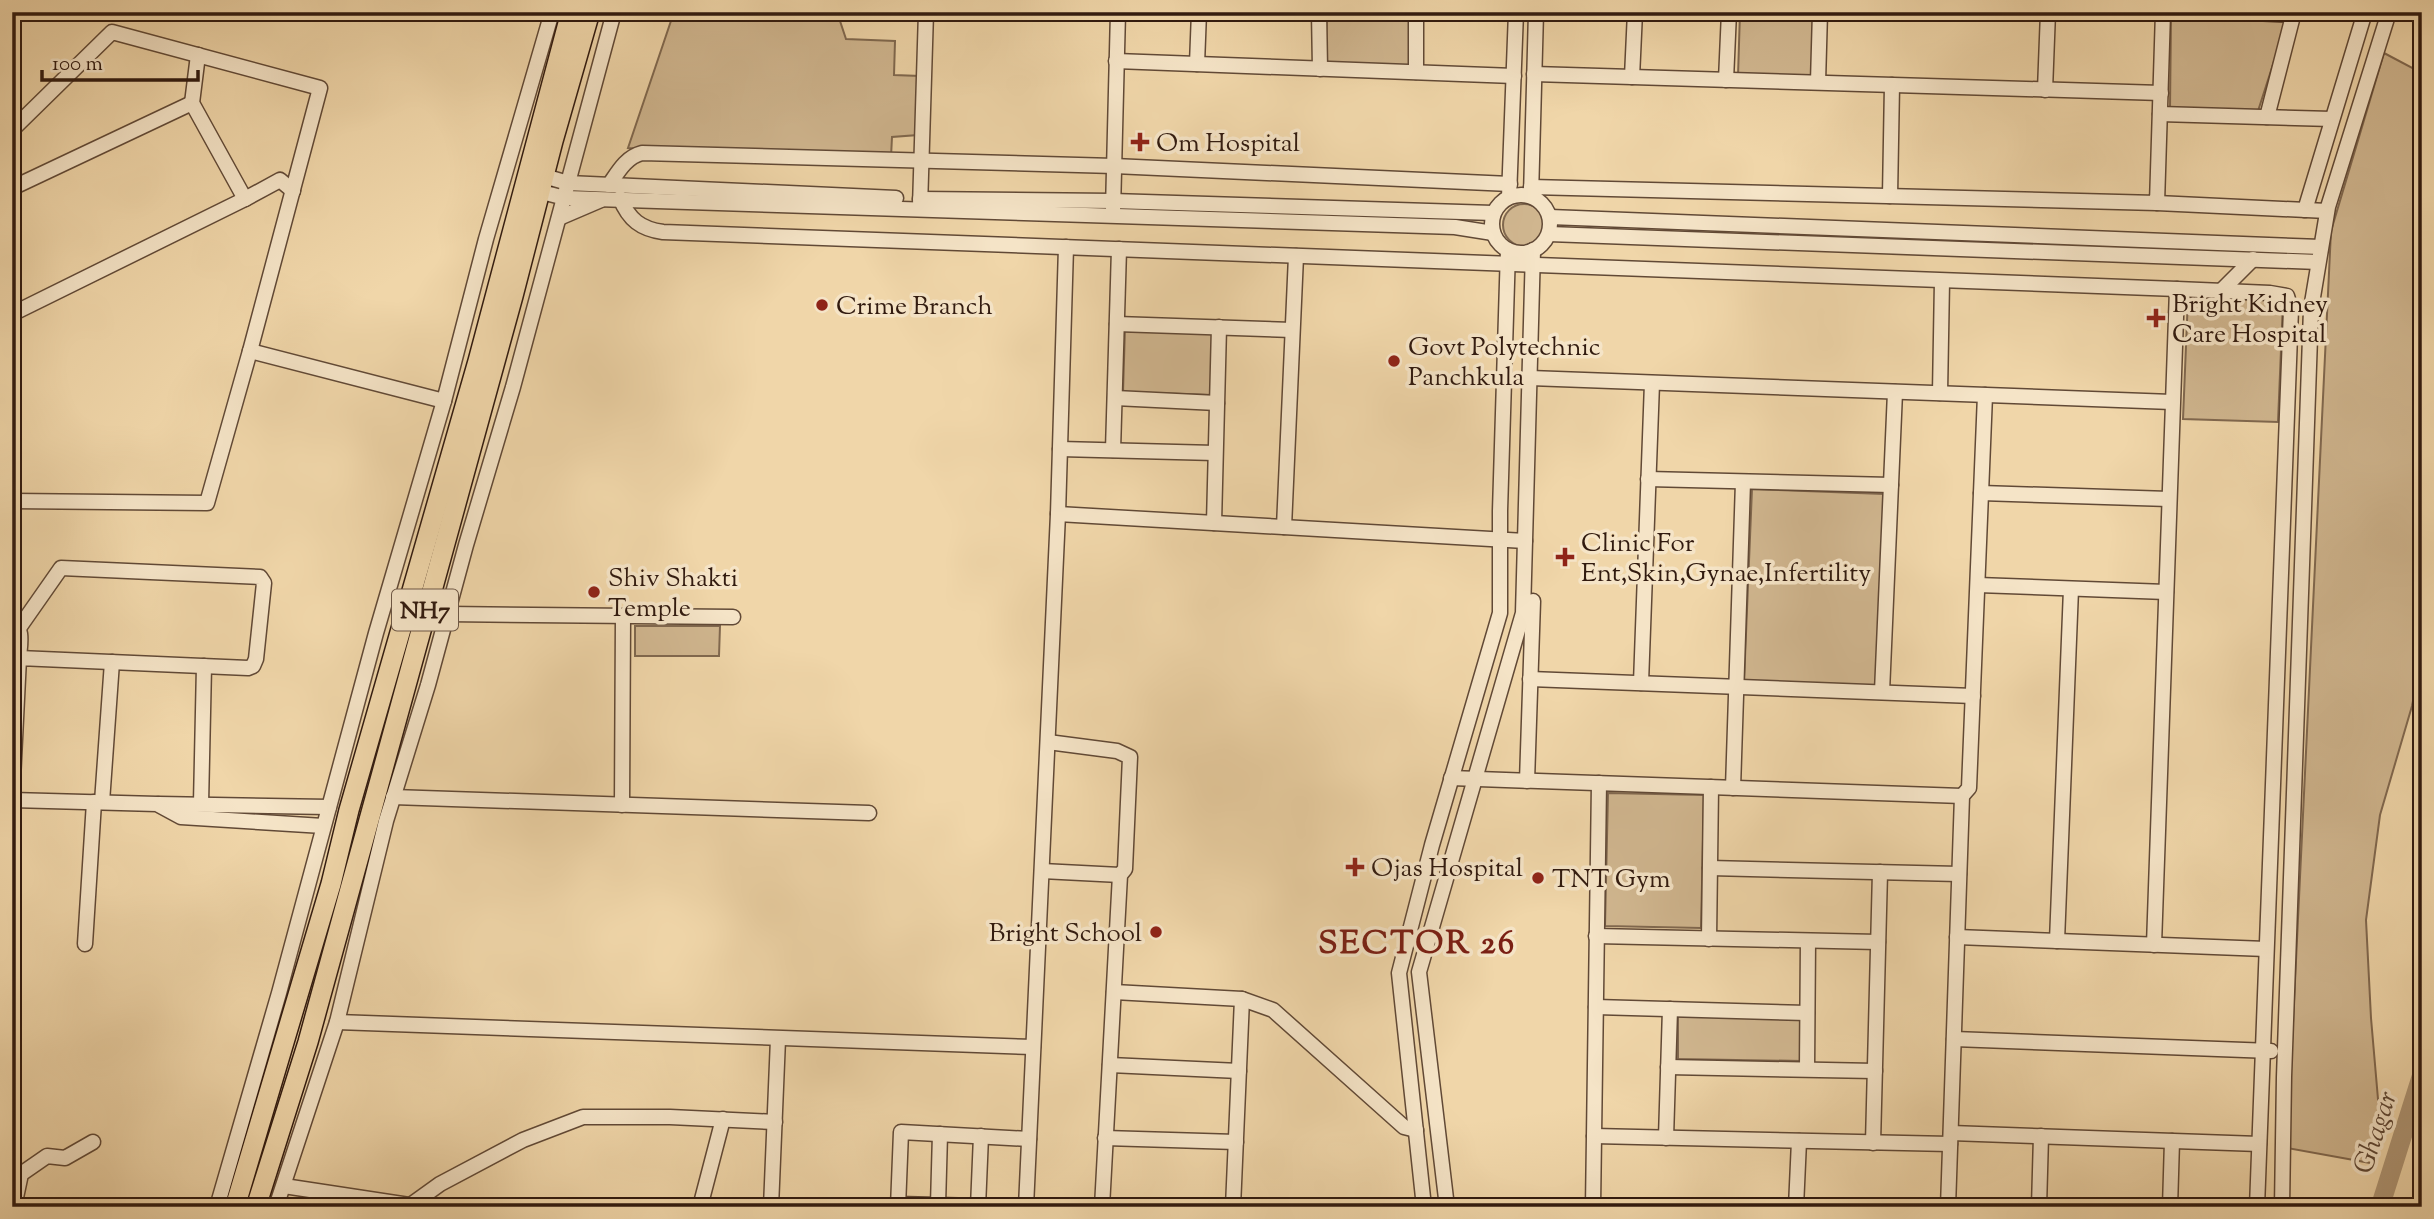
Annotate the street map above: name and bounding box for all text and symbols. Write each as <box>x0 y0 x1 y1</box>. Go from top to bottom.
scale bar <box>42 38 198 82</box>
text: 100 m <box>52 50 103 80</box>
place label: Om Hospital <box>1156 126 1300 163</box>
marker: Om Hospital <box>1130 132 1150 152</box>
place label: Bright Kidney Care Hospital <box>2172 287 2328 354</box>
place label: Crime Branch <box>836 289 993 326</box>
marker: Crime Branch <box>814 297 830 313</box>
marker: Bright Kidney Care Hospital <box>2146 308 2166 328</box>
place label: Govt Polytechnic Panchkula <box>1408 330 1601 397</box>
marker: Govt Polytechnic Panchkula <box>1386 353 1402 369</box>
place label: Clinic For Ent,Skin,Gynae,Infertility <box>1581 526 1871 593</box>
marker: Clinic For Ent,Skin,Gynae,Infertility <box>1555 547 1575 567</box>
place label: Shiv Shakti Temple <box>608 561 738 628</box>
marker: Shiv Shakti Temple <box>586 584 602 600</box>
road number: NH7 <box>392 590 458 630</box>
place label: Ojas Hospital <box>1371 851 1523 888</box>
marker: Ojas Hospital <box>1345 857 1365 877</box>
place label: TNT Gym <box>1552 862 1671 899</box>
marker: TNT Gym <box>1530 870 1546 886</box>
place label: Bright School <box>989 916 1142 953</box>
district label: SECTOR 26 <box>1318 921 1516 969</box>
marker: Bright School <box>1148 924 1164 940</box>
water label: Ghagar <box>2345 1086 2409 1179</box>

